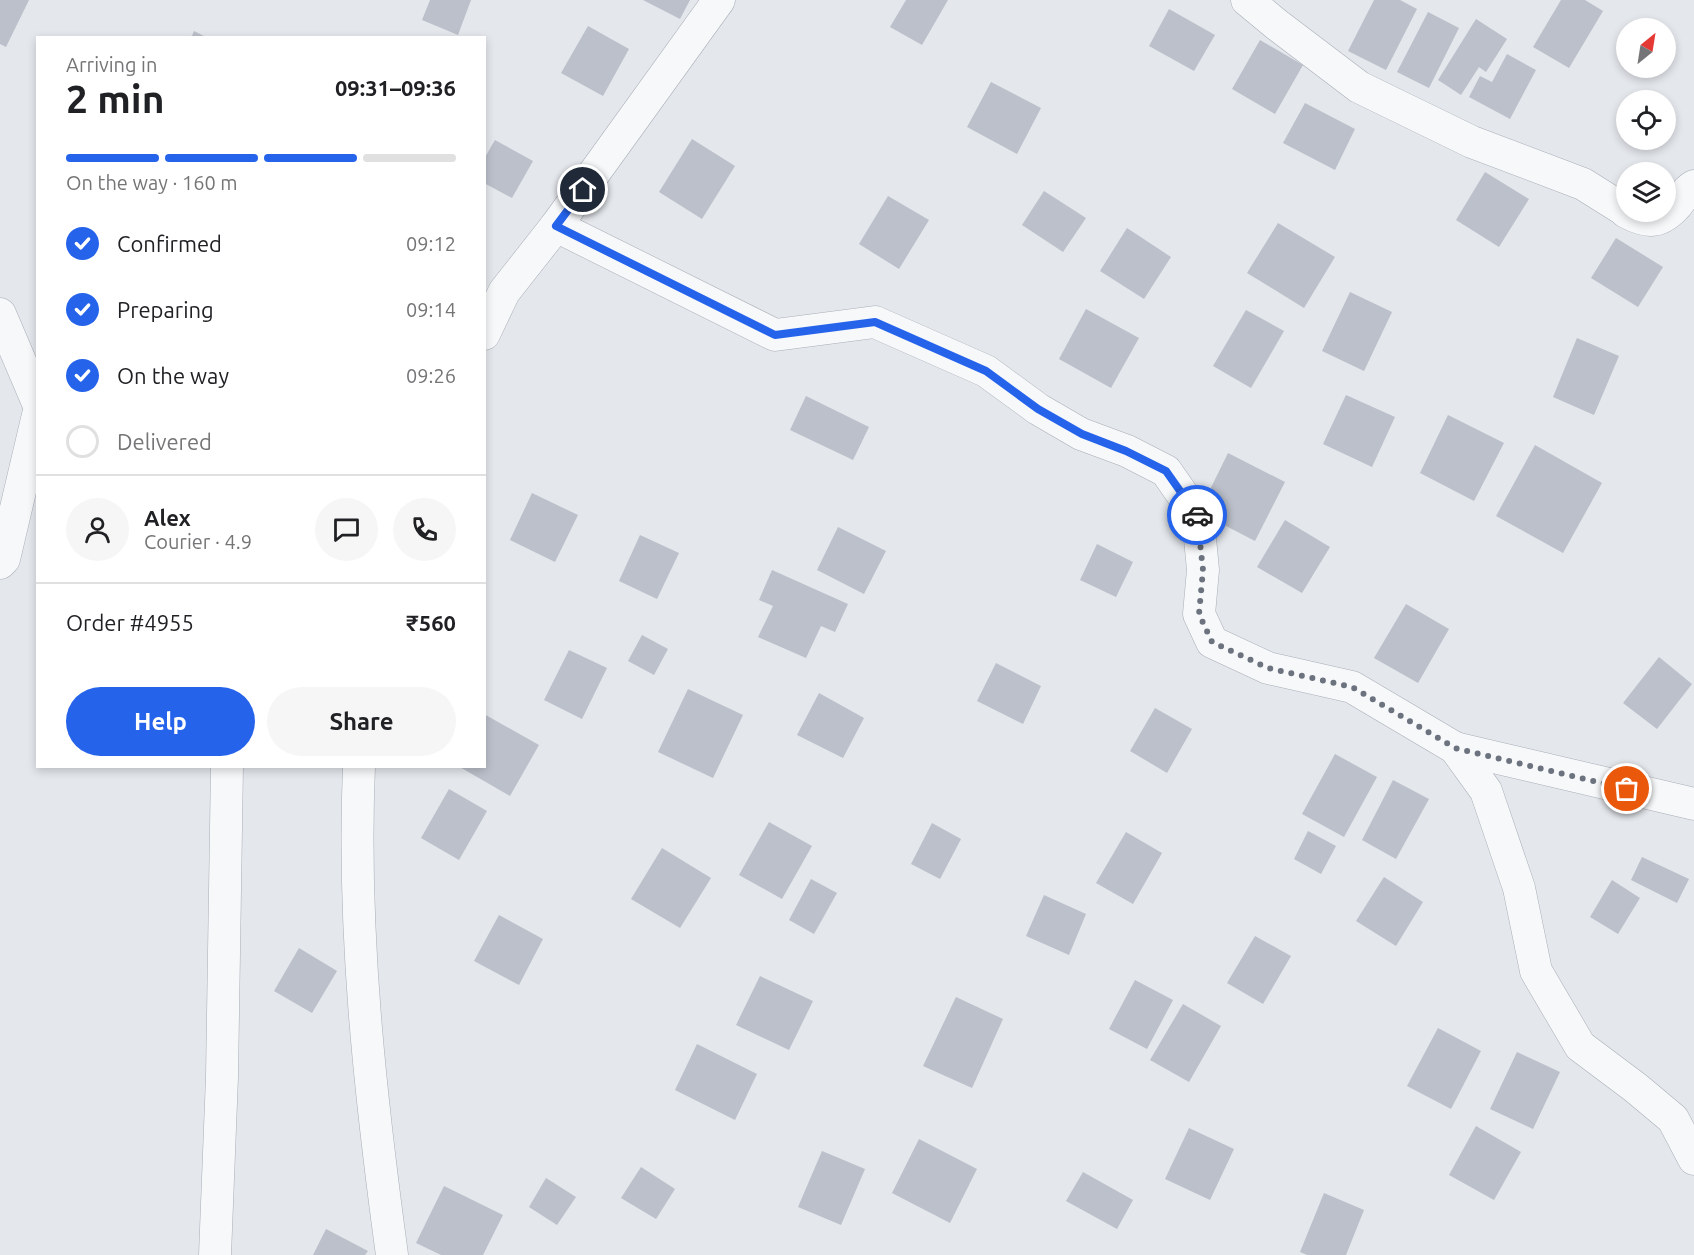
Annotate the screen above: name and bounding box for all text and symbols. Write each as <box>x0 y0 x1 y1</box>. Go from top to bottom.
north arrow <box>1616 18 1676 78</box>
map controls <box>1616 18 1676 222</box>
text: Arriving in <box>66 53 157 76</box>
text: 09:31–09:36 <box>335 75 456 100</box>
text: 2 min <box>66 77 165 120</box>
button: locate <box>1616 90 1676 150</box>
button: layers <box>1616 162 1676 222</box>
pin <box>557 164 608 215</box>
text: On the way · 160 m <box>66 171 238 194</box>
icon: home <box>566 173 599 206</box>
icon: check <box>66 227 99 260</box>
text: Confirmed <box>117 231 222 256</box>
text: 09:12 <box>406 232 456 255</box>
icon: check <box>66 293 99 326</box>
text: Preparing <box>117 297 214 322</box>
text: 09:14 <box>406 298 456 321</box>
icon: check <box>66 359 99 392</box>
text: On the way <box>117 363 229 388</box>
text: 09:26 <box>406 364 456 387</box>
text: Delivered <box>117 429 212 454</box>
courier <box>1167 485 1227 545</box>
button: person <box>66 498 129 561</box>
button: chat <box>315 498 378 561</box>
button: phone <box>393 498 456 561</box>
icon: car <box>1181 499 1214 532</box>
text: Alex <box>144 505 191 530</box>
text: Courier · 4.9 <box>144 530 252 553</box>
text: Order #4955 <box>66 610 194 635</box>
text: ₹560 <box>406 610 456 635</box>
button: Help <box>66 687 255 756</box>
button: Share <box>267 687 456 756</box>
pin <box>1601 763 1652 814</box>
icon: bag <box>1610 772 1643 805</box>

